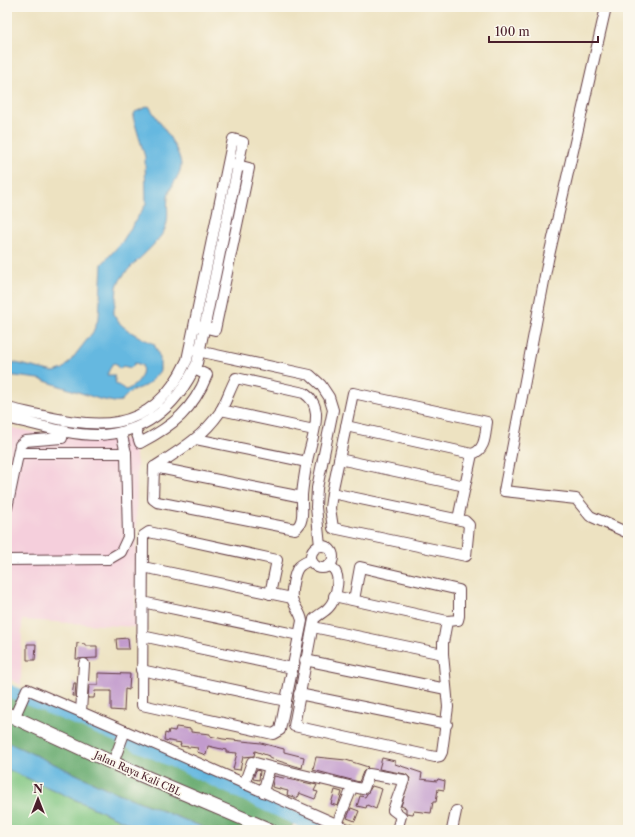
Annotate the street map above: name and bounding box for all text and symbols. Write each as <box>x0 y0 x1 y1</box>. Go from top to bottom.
scale bar <box>489 18 598 44</box>
text: 100 m <box>495 24 530 39</box>
street label: Jalan Raya Kali CBL <box>90 748 184 799</box>
north arrow <box>18 779 58 819</box>
text: N <box>33 782 43 796</box>

